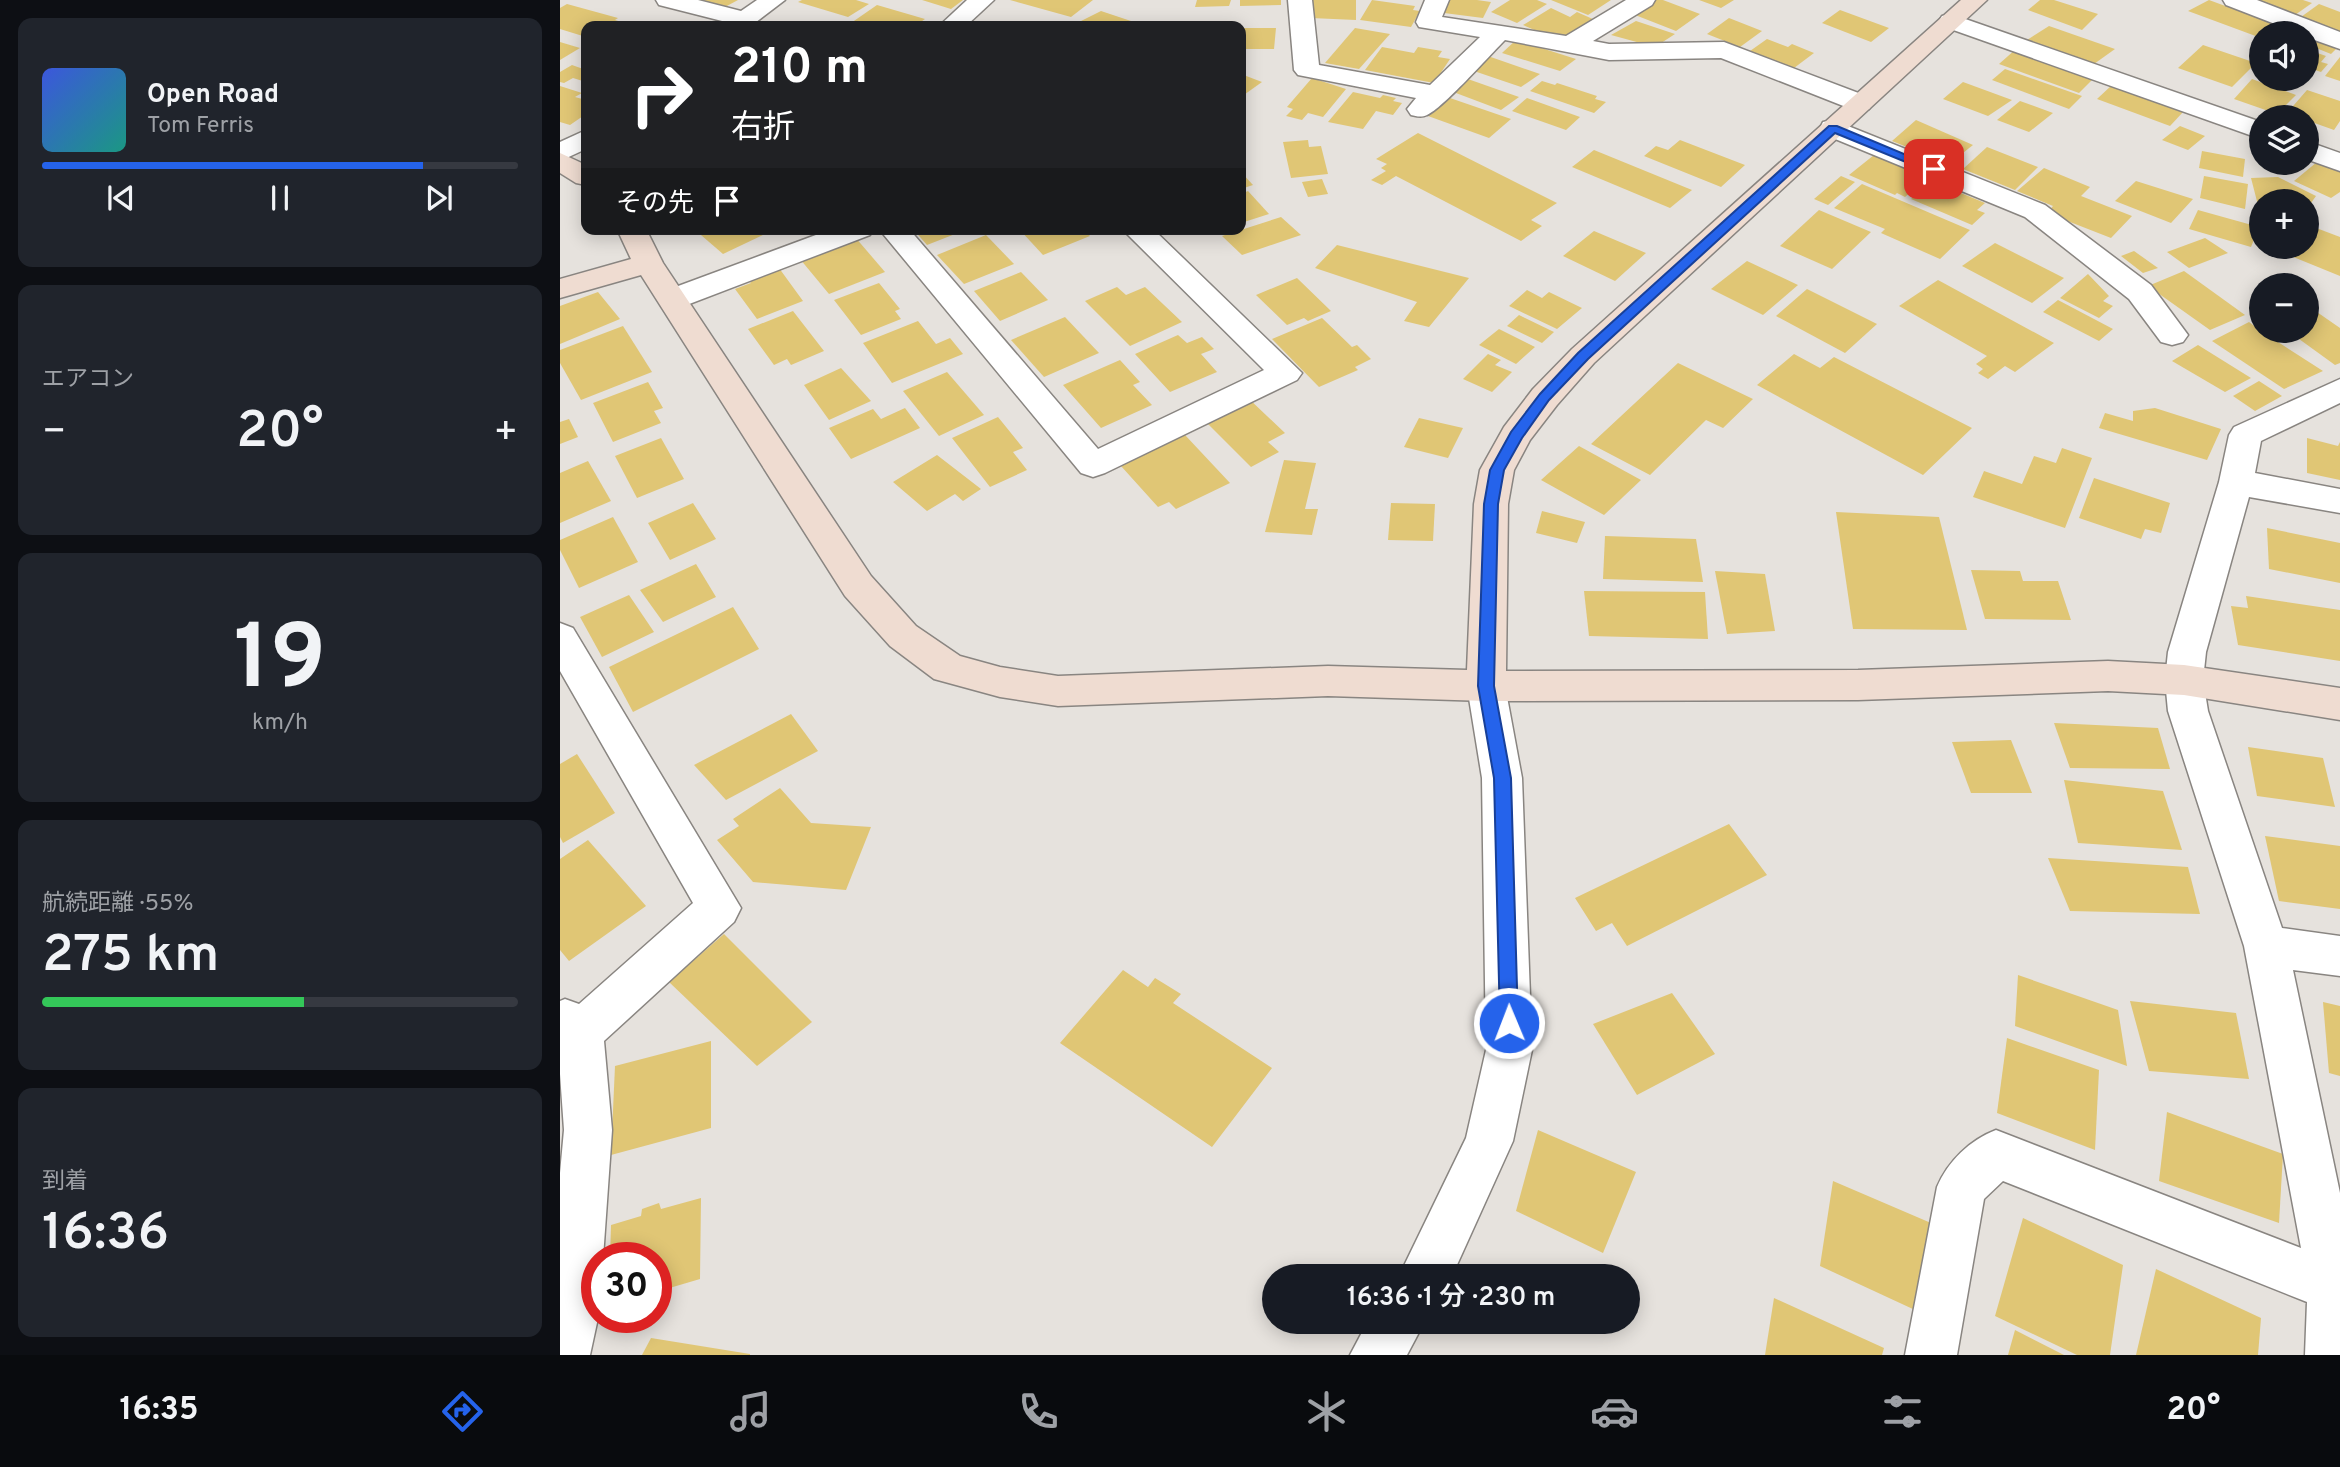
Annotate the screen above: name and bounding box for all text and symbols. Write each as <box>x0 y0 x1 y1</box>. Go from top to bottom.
map controls <box>2249 21 2319 343</box>
button: sound <box>2249 21 2319 91</box>
text: 210 m <box>731 39 868 101</box>
icon: right <box>616 49 707 140</box>
text: Open Road <box>147 79 279 112</box>
button: layers <box>2249 105 2319 175</box>
text: 右折 <box>731 109 795 149</box>
text: Tom Ferris <box>147 112 254 141</box>
pin <box>1904 139 1964 199</box>
icon: arrive <box>1915 150 1953 188</box>
icon: previous <box>102 179 140 217</box>
icon: pause <box>261 179 299 217</box>
icon: next <box>420 179 458 217</box>
icon: arrive <box>708 182 746 220</box>
text: その先 <box>616 188 694 221</box>
button: + <box>2249 189 2319 259</box>
button: − <box>2249 273 2319 343</box>
text: エアコン <box>42 366 134 395</box>
text: 20° <box>236 400 324 466</box>
text: − <box>42 409 67 458</box>
text: + <box>493 409 518 458</box>
text: 19 <box>234 606 326 721</box>
text: km/h <box>252 709 308 738</box>
text: 航続距離 · 55% <box>42 890 193 919</box>
text: 275 km <box>42 924 219 990</box>
position arrow <box>1472 986 1546 1060</box>
text: 到着 <box>42 1168 88 1197</box>
text: 16:36 <box>42 1202 169 1268</box>
speed limit sign: 30 <box>581 1242 672 1333</box>
text: 16:36 · 1 分 · 230 m <box>1347 1282 1555 1315</box>
icon: directions <box>438 1387 487 1436</box>
icon: music <box>726 1387 775 1436</box>
icon: phone <box>1014 1387 1063 1436</box>
icon: climate <box>1302 1387 1351 1436</box>
icon: car <box>1590 1387 1639 1436</box>
icon: filters <box>1878 1387 1927 1436</box>
text: 16:35 <box>120 1391 199 1431</box>
text: 20° <box>2166 1391 2220 1431</box>

